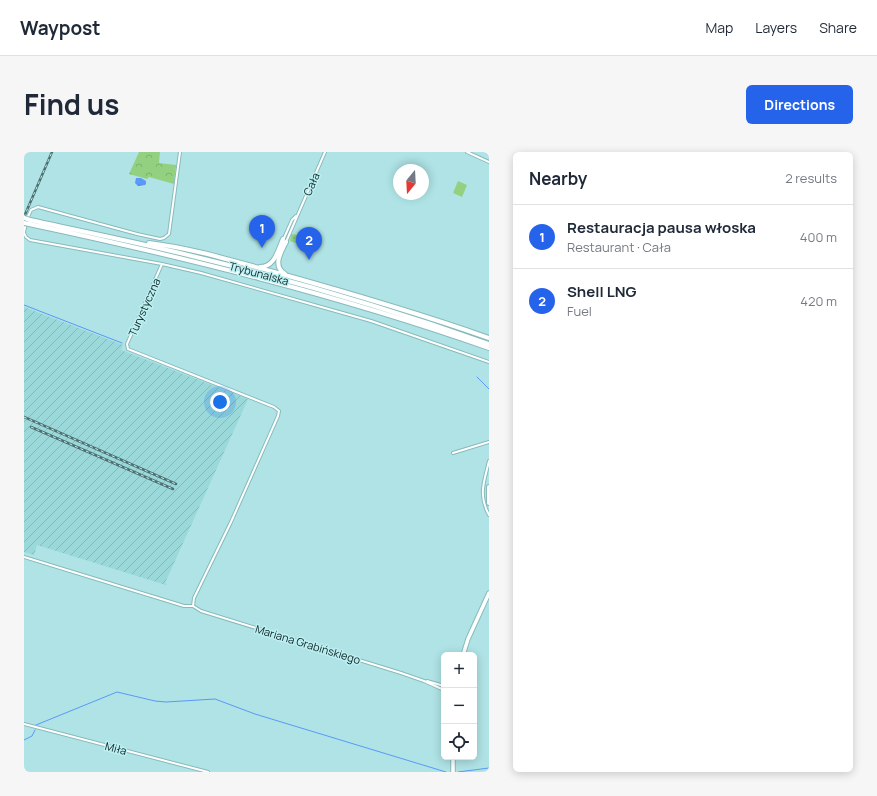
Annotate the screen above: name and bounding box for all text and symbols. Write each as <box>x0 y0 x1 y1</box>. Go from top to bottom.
text: Waypost <box>20 15 100 41</box>
text: Map <box>705 18 733 37</box>
text: Layers <box>755 18 797 37</box>
text: Share <box>819 18 857 37</box>
text: Find us <box>24 85 119 123</box>
button: Directions <box>746 85 853 124</box>
north arrow <box>393 164 429 200</box>
text: Nearby <box>529 167 587 190</box>
text: 2 results <box>785 169 837 187</box>
street label: Cała <box>299 170 323 198</box>
pin: 1 <box>249 215 275 248</box>
text: Restauracja pausa włoska <box>567 217 756 238</box>
pin: 2 <box>296 227 322 260</box>
text: 1 <box>539 228 545 246</box>
text: 400 m <box>800 228 837 246</box>
text: Restaurant · Cała <box>567 238 671 256</box>
street label: Trybunalska <box>227 258 291 288</box>
street label: Turystyczna <box>124 275 164 339</box>
text: Shell LNG <box>567 281 636 302</box>
text: 2 <box>538 292 546 310</box>
text: 420 m <box>800 292 837 310</box>
text: Fuel <box>567 302 592 320</box>
your location <box>210 392 230 412</box>
street label: Mariana Grabińskiego <box>254 621 363 667</box>
map controls <box>441 652 477 760</box>
button: + <box>441 652 477 688</box>
button: − <box>441 688 477 724</box>
button: locate <box>441 724 477 760</box>
street label: Miła <box>104 738 128 758</box>

